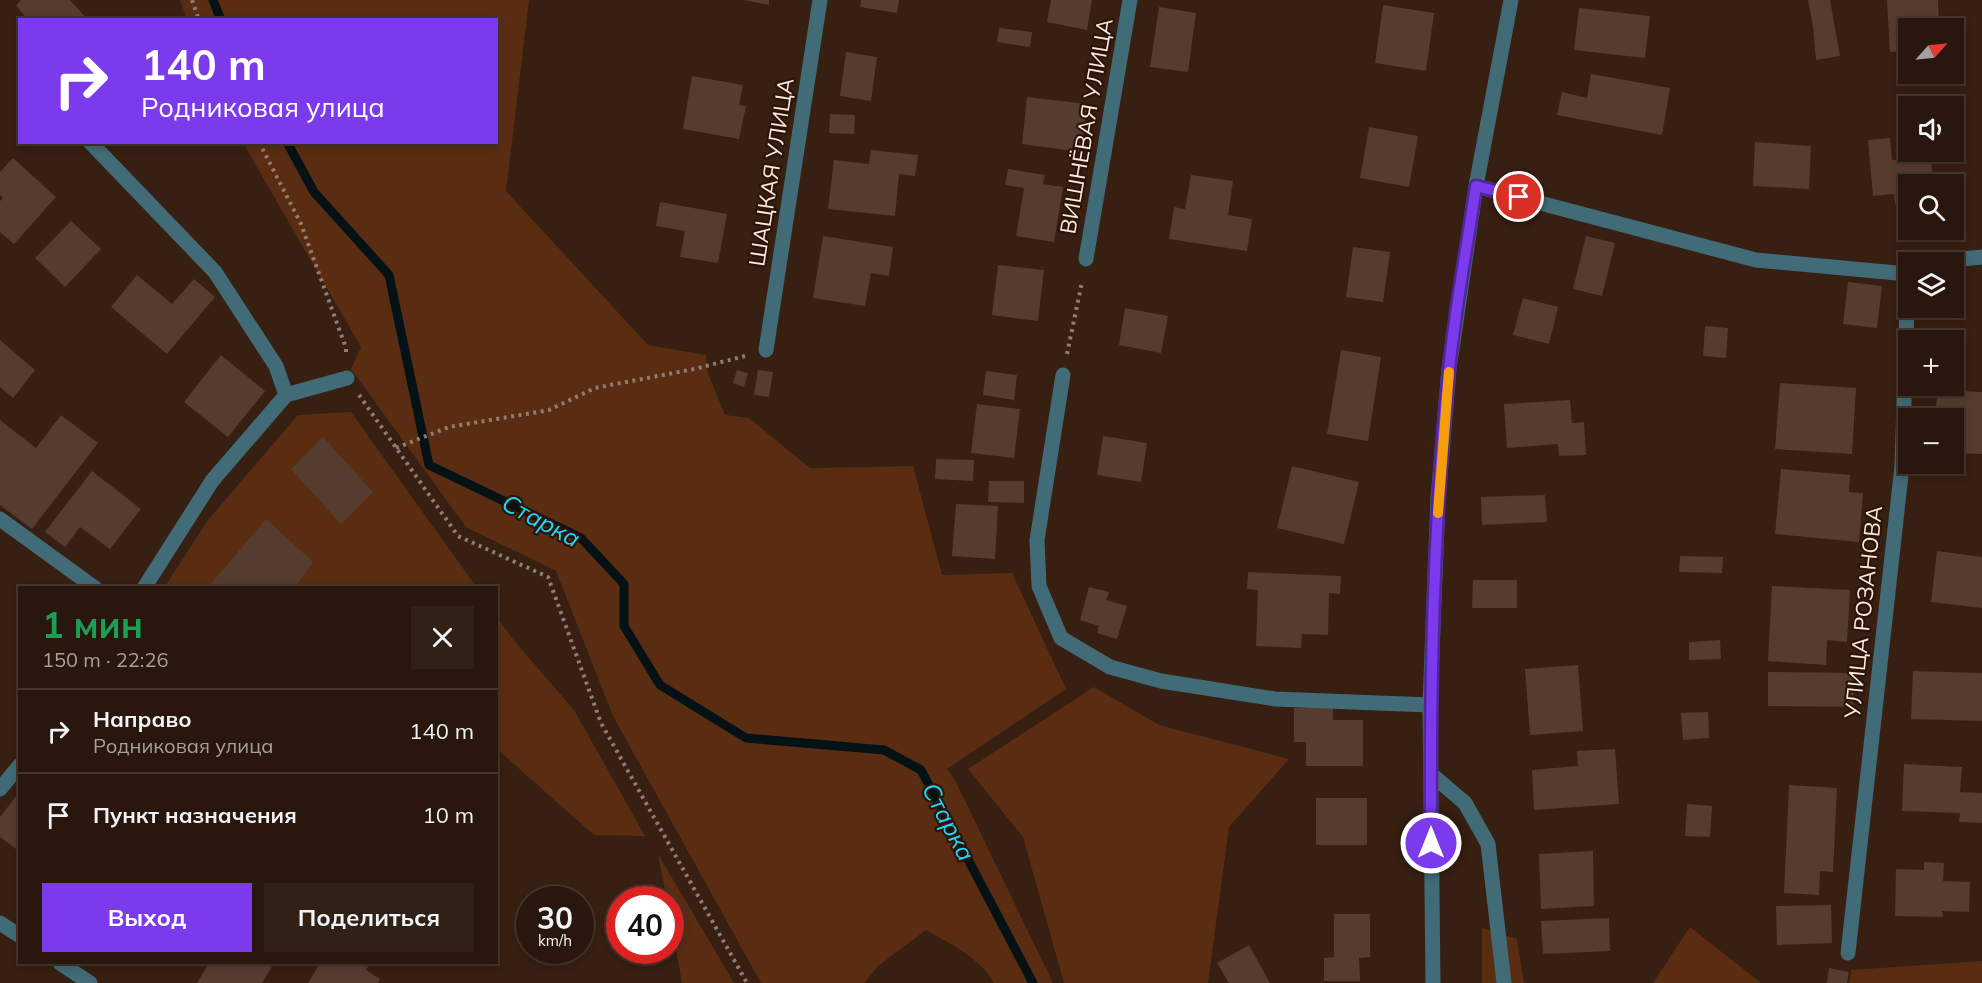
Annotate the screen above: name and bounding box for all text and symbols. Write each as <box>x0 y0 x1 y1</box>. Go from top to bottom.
street label: ВИШНЁВАЯ УЛИЦА <box>1053 16 1119 236</box>
north arrow <box>1898 18 1964 84</box>
map controls <box>1898 18 1964 474</box>
text: 140 m <box>141 38 266 91</box>
icon: right <box>42 42 120 120</box>
street label: ШАЦКАЯ УЛИЦА <box>742 76 800 268</box>
text: Родниковая улица <box>141 90 385 124</box>
button: sound <box>1898 96 1964 162</box>
pin <box>1493 171 1544 222</box>
button: search <box>1898 174 1964 240</box>
icon: arrive <box>1502 180 1535 213</box>
button: layers <box>1898 252 1964 318</box>
button: + <box>1898 330 1964 396</box>
button: − <box>1898 408 1964 474</box>
water label: Старка <box>497 487 586 553</box>
street label: УЛИЦА РОЗАНОВА <box>1838 504 1888 721</box>
text: 1 мин <box>42 602 143 647</box>
button: close <box>411 606 474 669</box>
text: 150 m · 22:26 <box>42 647 168 672</box>
text: Направо <box>93 705 191 733</box>
icon: right <box>42 715 75 748</box>
text: 140 m <box>409 717 474 745</box>
text: Родниковая улица <box>93 733 274 758</box>
water label: Старка <box>916 777 982 866</box>
icon: arrive <box>42 799 75 832</box>
text: Пункт назначения <box>93 801 297 829</box>
text: 10 m <box>423 801 474 829</box>
position arrow <box>1399 811 1463 875</box>
button: Выход <box>42 883 252 952</box>
button: Поделиться <box>264 883 474 952</box>
speed limit sign: 40 <box>606 886 684 964</box>
text: 30 <box>537 899 573 937</box>
text: km/h <box>538 931 572 950</box>

